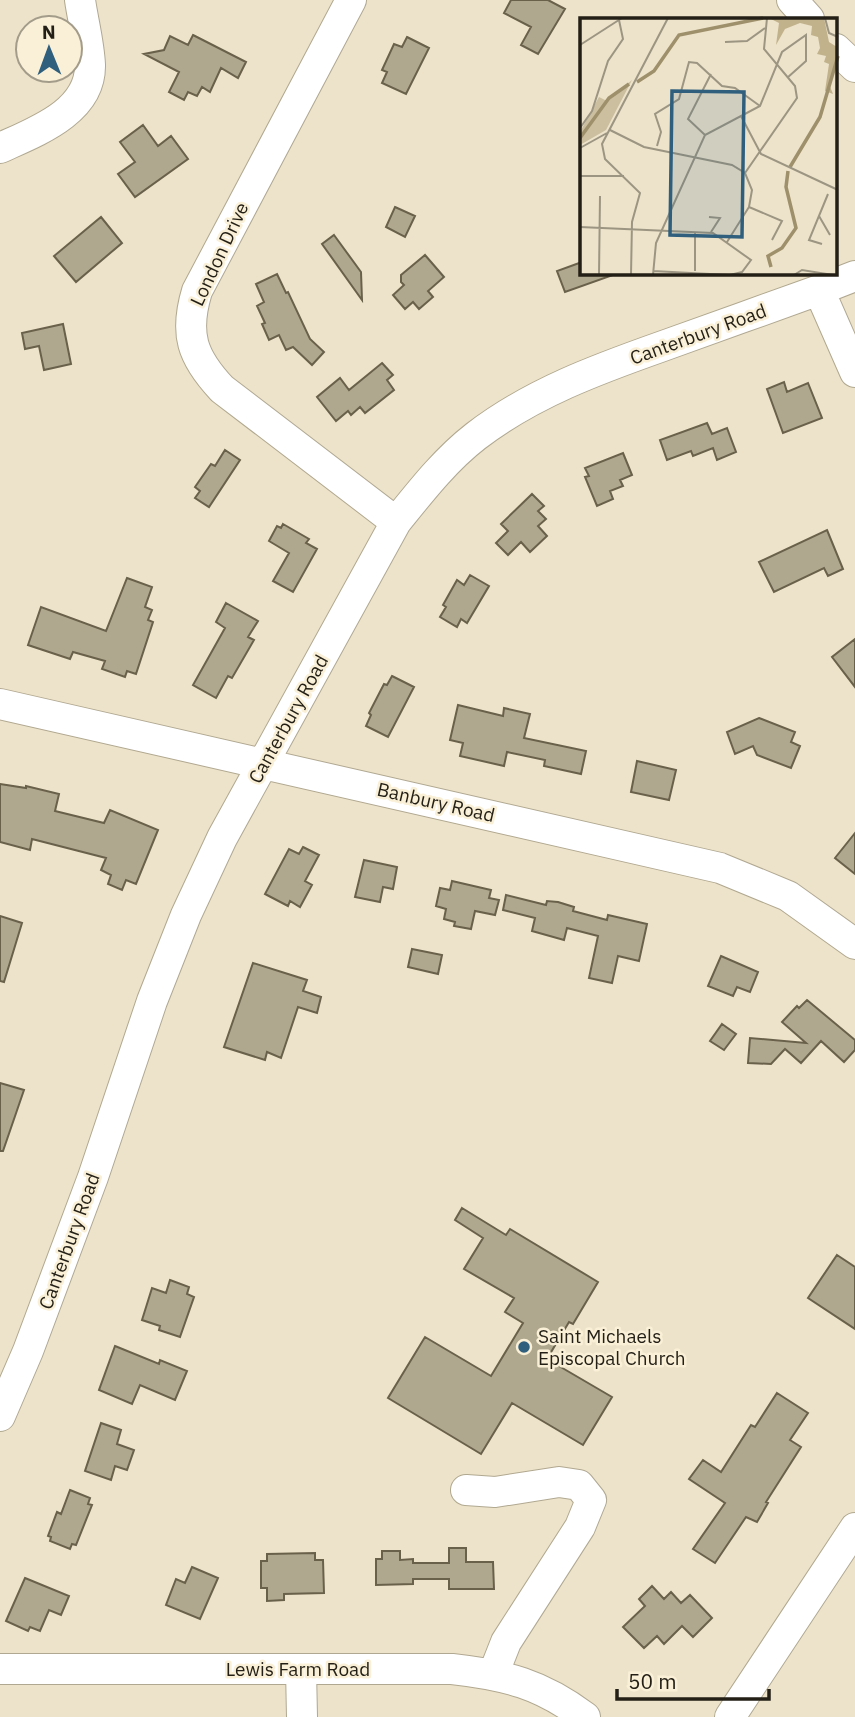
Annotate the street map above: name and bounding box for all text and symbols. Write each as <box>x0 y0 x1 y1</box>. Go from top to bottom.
north arrow <box>14 14 84 84</box>
inset map <box>580 18 838 275</box>
text: N <box>42 20 56 44</box>
street label: London Drive <box>185 198 253 310</box>
street label: Canterbury Road <box>627 298 769 370</box>
street label: Canterbury Road <box>243 650 333 788</box>
street label: Banbury Road <box>375 777 497 827</box>
street label: Canterbury Road <box>33 1170 105 1312</box>
place label: Saint Michaels Episcopal Church <box>538 1324 686 1370</box>
marker: Saint Michaels Episcopal Church <box>516 1339 532 1355</box>
street label: Lewis Farm Road <box>226 1657 370 1681</box>
scale bar <box>617 1658 769 1702</box>
text: 50 m <box>628 1667 677 1695</box>

